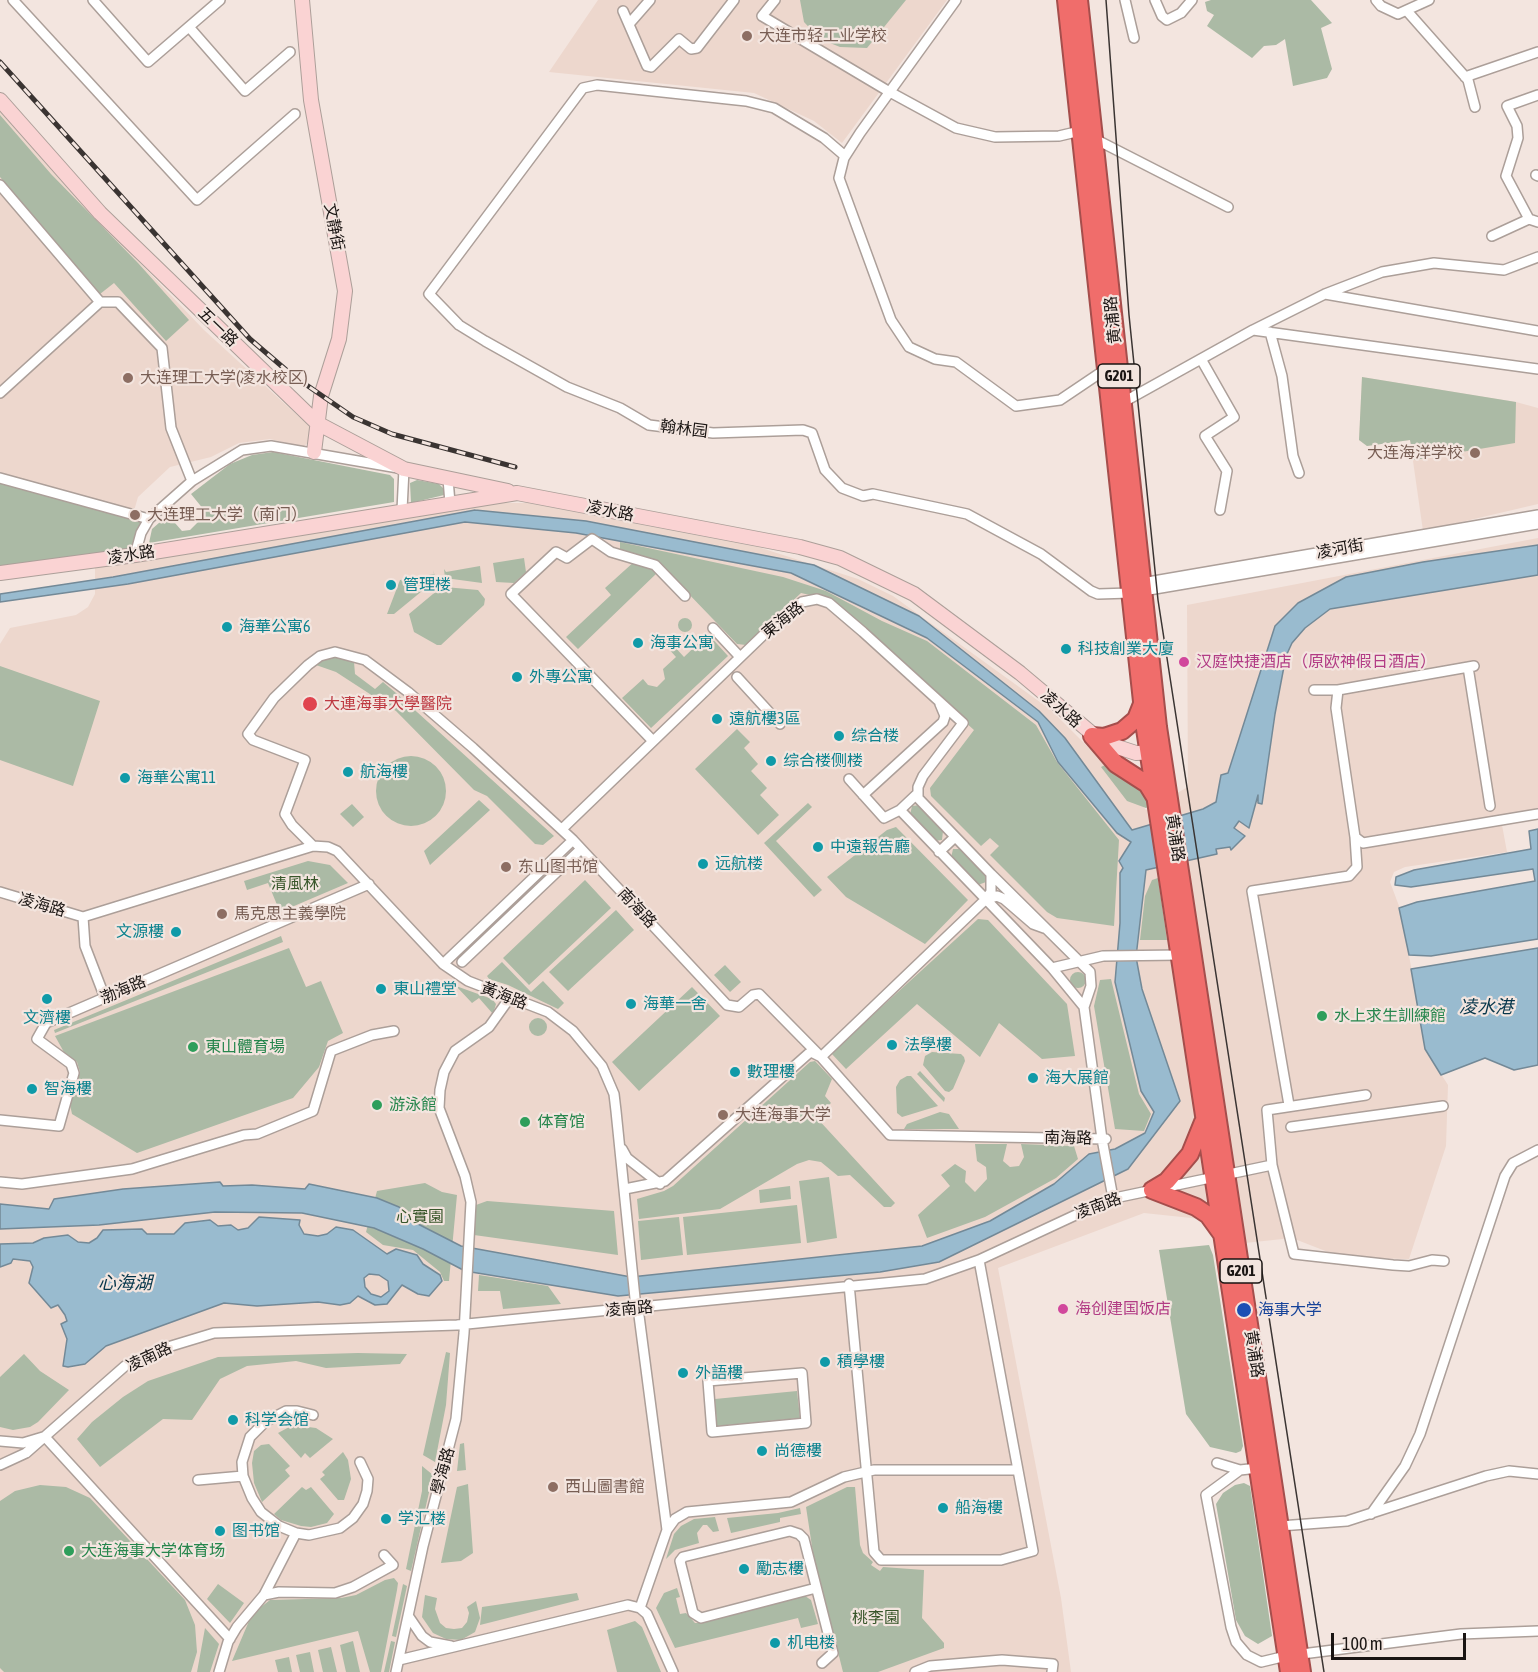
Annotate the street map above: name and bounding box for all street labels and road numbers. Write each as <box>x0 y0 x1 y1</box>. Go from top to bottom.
street label: 文静街 <box>320 202 348 252</box>
street label: 黄浦路 <box>1101 295 1125 345</box>
street label: 五一路 <box>194 303 242 351</box>
road number: G201 <box>1098 364 1140 388</box>
street label: 翰林园 <box>659 417 709 441</box>
street label: 凌水路 <box>585 497 635 525</box>
street label: 凌河街 <box>1315 535 1365 563</box>
street label: 凌水路 <box>106 542 156 568</box>
street label: 東海路 <box>758 597 808 643</box>
street label: 凌水路 <box>1037 686 1085 732</box>
street label: 黄浦路 <box>1162 813 1188 863</box>
street label: 南海路 <box>614 884 660 932</box>
street label: 凌海路 <box>16 889 68 921</box>
street label: 渤海路 <box>97 972 149 1008</box>
street label: 黃海路 <box>478 978 530 1014</box>
street label: 南海路 <box>1044 1128 1092 1148</box>
street label: 凌南路 <box>1072 1189 1124 1223</box>
road number: G201 <box>1220 1259 1262 1283</box>
street label: 凌南路 <box>604 1297 654 1321</box>
street label: 黄浦路 <box>1241 1329 1267 1379</box>
street label: 凌南路 <box>123 1338 175 1376</box>
street label: 學海路 <box>428 1445 458 1497</box>

